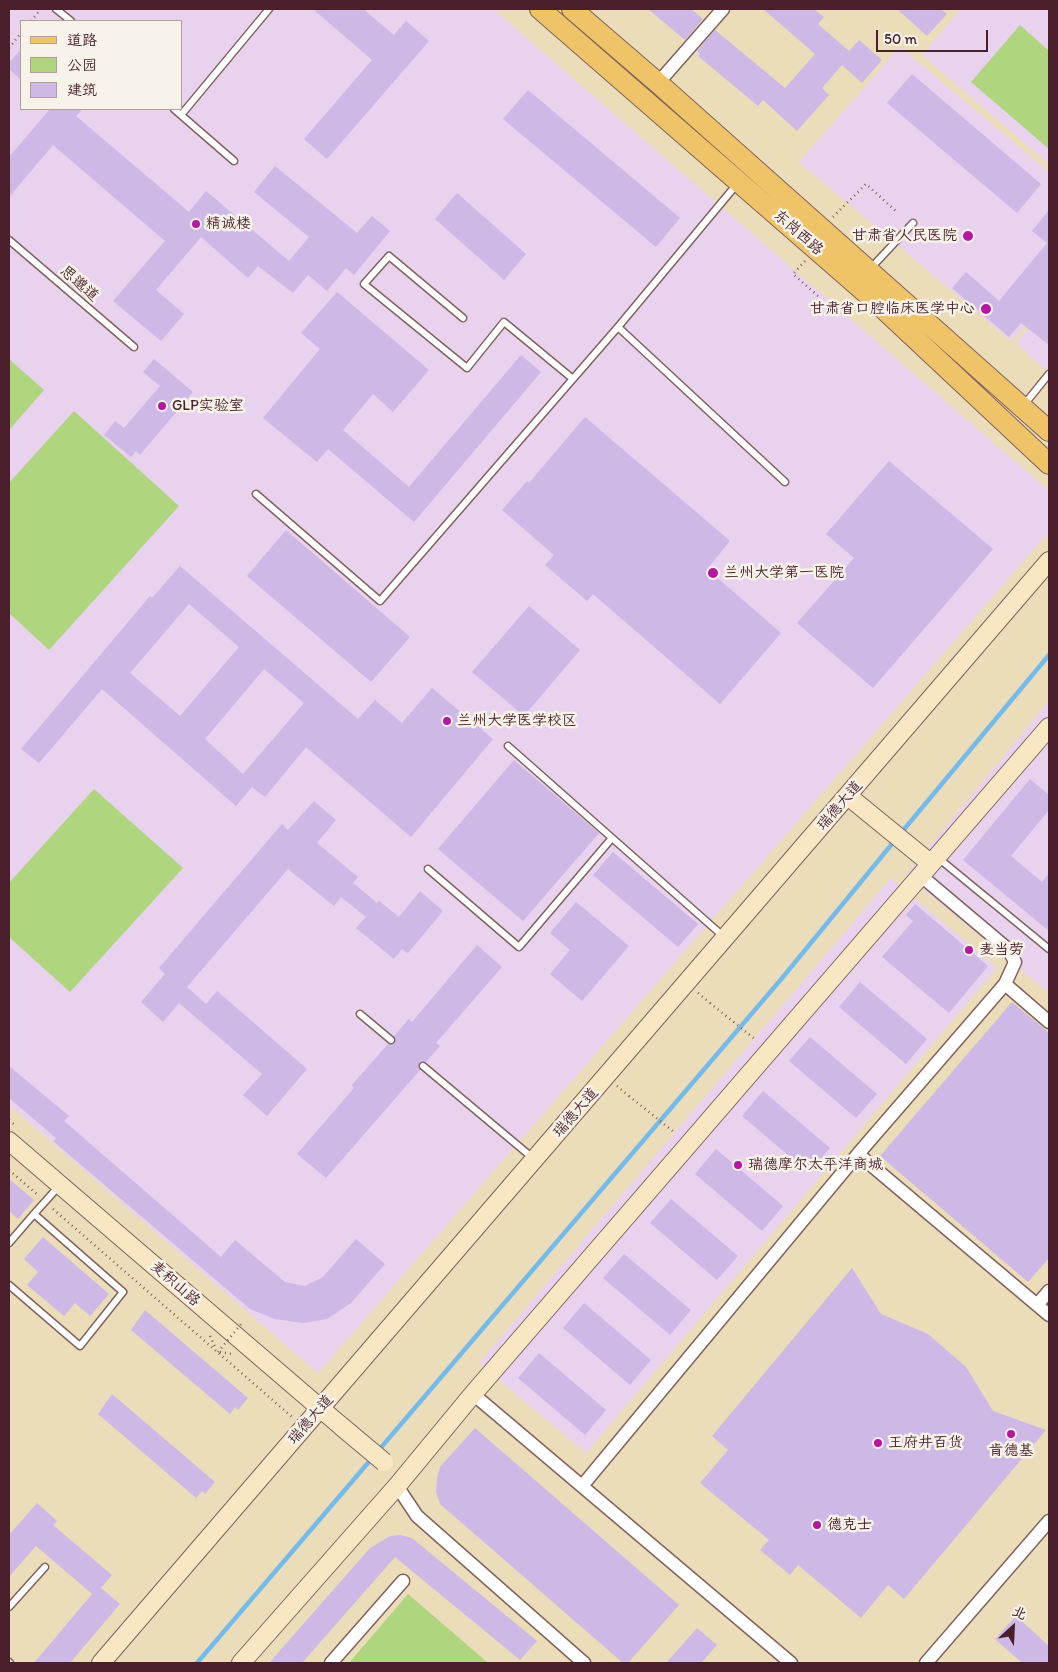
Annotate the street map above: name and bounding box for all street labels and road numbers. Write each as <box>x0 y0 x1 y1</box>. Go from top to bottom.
street label: 东岗西路 <box>769 207 827 259</box>
street label: 思邈道 <box>56 262 102 306</box>
street label: 瑞德大道 <box>814 777 866 835</box>
street label: 瑞德大道 <box>550 1084 602 1142</box>
street label: 麦积山路 <box>146 1258 204 1310</box>
street label: 瑞德大道 <box>285 1391 337 1449</box>

